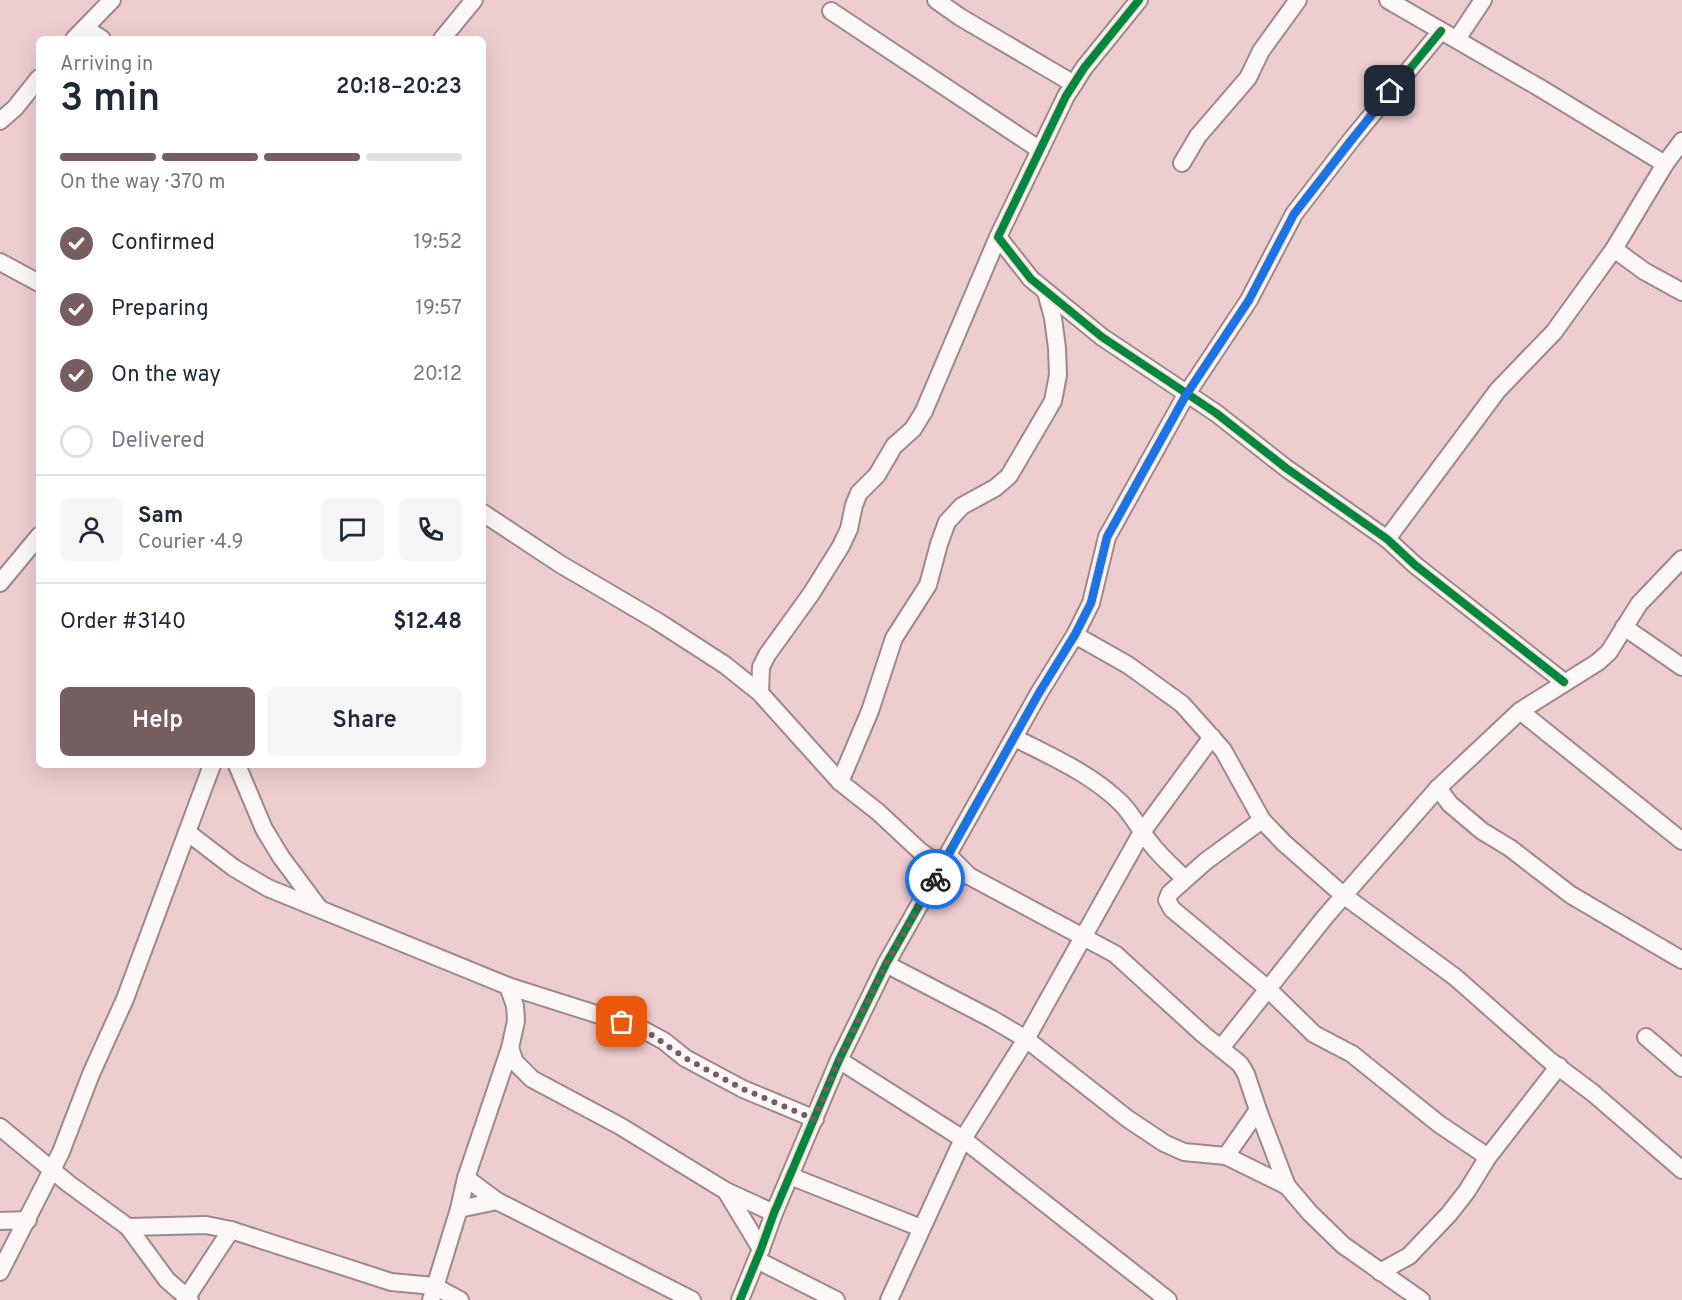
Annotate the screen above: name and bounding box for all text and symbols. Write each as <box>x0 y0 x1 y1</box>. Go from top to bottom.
text: Arriving in <box>60 52 153 78</box>
pin <box>1364 65 1415 116</box>
text: 20:18–20:23 <box>336 74 462 101</box>
icon: home <box>1373 74 1406 107</box>
text: 3 min <box>60 76 160 125</box>
text: On the way · 370 m <box>60 170 226 196</box>
icon: check <box>60 227 93 260</box>
text: Confirmed <box>111 230 215 257</box>
text: 19:52 <box>414 230 462 256</box>
icon: check <box>60 293 93 326</box>
text: Preparing <box>111 296 209 323</box>
text: 19:57 <box>415 296 462 322</box>
icon: check <box>60 359 93 392</box>
text: On the way <box>111 362 221 389</box>
text: 20:12 <box>413 362 462 388</box>
text: Delivered <box>111 428 205 455</box>
button: person <box>60 498 123 561</box>
button: chat <box>321 498 384 561</box>
button: phone <box>399 498 462 561</box>
text: Sam <box>138 503 183 530</box>
text: Courier · 4.9 <box>138 530 243 556</box>
text: Order #3140 <box>60 609 186 636</box>
text: $12.48 <box>393 609 462 636</box>
button: Help <box>60 687 255 756</box>
button: Share <box>267 687 462 756</box>
courier <box>905 849 965 909</box>
icon: bike <box>919 863 952 896</box>
pin <box>596 996 647 1047</box>
icon: bag <box>605 1005 638 1038</box>

